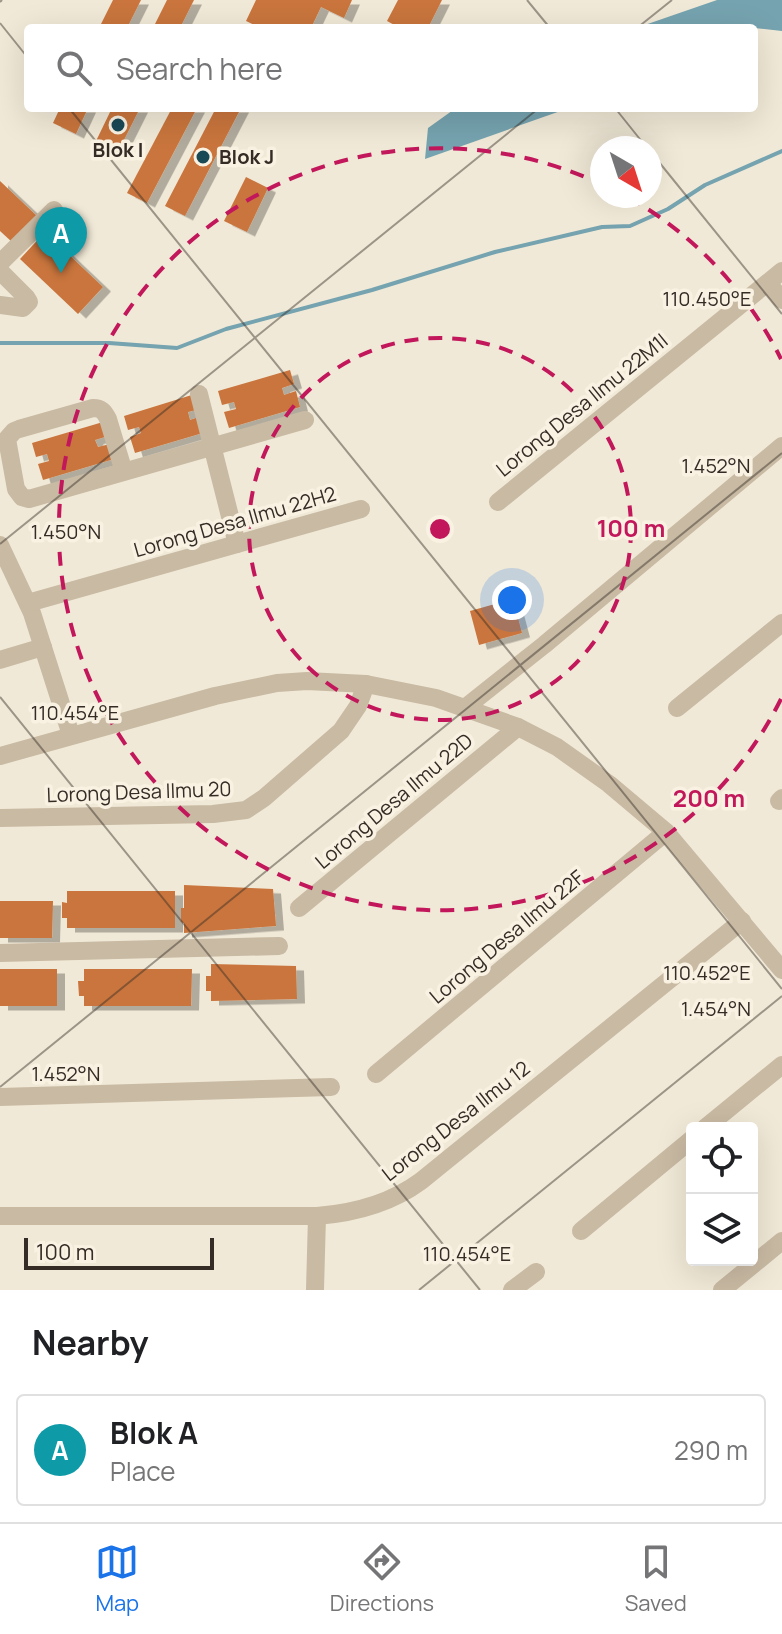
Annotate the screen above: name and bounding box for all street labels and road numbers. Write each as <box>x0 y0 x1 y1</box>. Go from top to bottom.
street label: Lorong Desa Ilmu 22M1I <box>490 327 673 482</box>
street label: Lorong Desa Ilmu 22H2 <box>130 480 339 563</box>
street label: Lorong Desa Ilmu 22D <box>309 727 478 875</box>
street label: Lorong Desa Ilmu 20 <box>46 775 232 808</box>
street label: Lorong Desa Ilmu 22F <box>424 864 590 1009</box>
street label: Lorong Desa Ilmu 12 <box>376 1054 535 1187</box>

